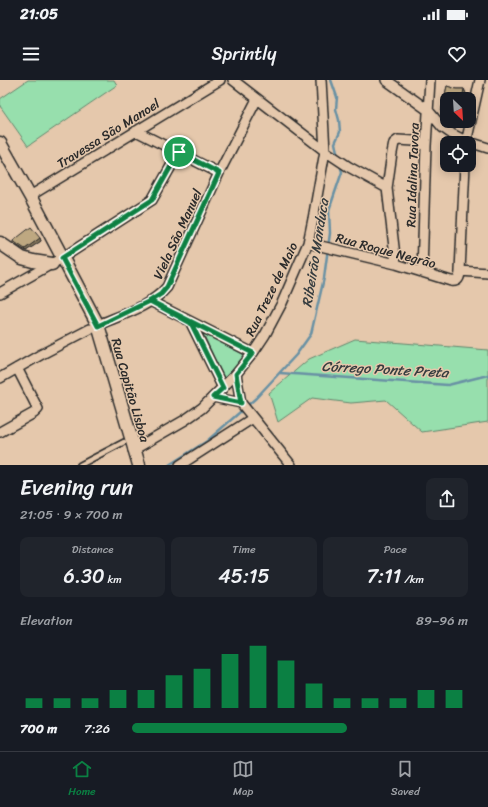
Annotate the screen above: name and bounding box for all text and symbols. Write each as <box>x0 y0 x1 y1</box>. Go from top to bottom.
text: 21:05 <box>20 1 58 27</box>
text: Sprintly <box>211 38 277 70</box>
icon: menu <box>20 43 42 65</box>
icon: heart <box>446 43 468 65</box>
street label: Travessa São Manoel <box>52 92 165 174</box>
north arrow <box>440 92 476 128</box>
map controls <box>440 92 476 172</box>
street label: Rua Idalina Tavora <box>399 122 426 228</box>
pin <box>162 135 196 169</box>
button: locate <box>440 136 476 172</box>
icon: arrive <box>168 141 190 163</box>
street label: Viela São Manuel <box>146 185 209 283</box>
water label: Ribeirão Manduca <box>295 196 337 309</box>
street label: Rua Roque Negrão <box>333 226 439 275</box>
street label: Rua Treze de Maio <box>239 238 304 340</box>
street label: Rua Capitão Lisboa <box>105 335 156 445</box>
water label: Córrego Ponte Preta <box>321 354 451 385</box>
text: Evening run <box>20 468 133 507</box>
button: share <box>426 478 468 520</box>
text: 21:05 · 9 × 700 m <box>20 503 123 526</box>
text: Distance <box>72 540 114 559</box>
text: Time <box>232 540 256 559</box>
text: Pace <box>384 540 407 559</box>
text: 6.30 <box>64 559 105 594</box>
text: 45:15 <box>218 559 270 594</box>
text: 7:11 <box>367 559 401 594</box>
text: km <box>105 570 122 589</box>
text: /km <box>401 570 424 589</box>
text: Elevation <box>20 609 73 632</box>
text: 89–96 m <box>416 609 468 632</box>
text: 700 m <box>20 717 57 740</box>
text: 7:26 <box>84 717 110 740</box>
tab: Home <box>68 758 96 801</box>
tab: Map <box>232 758 254 801</box>
tab: Saved <box>391 758 420 801</box>

